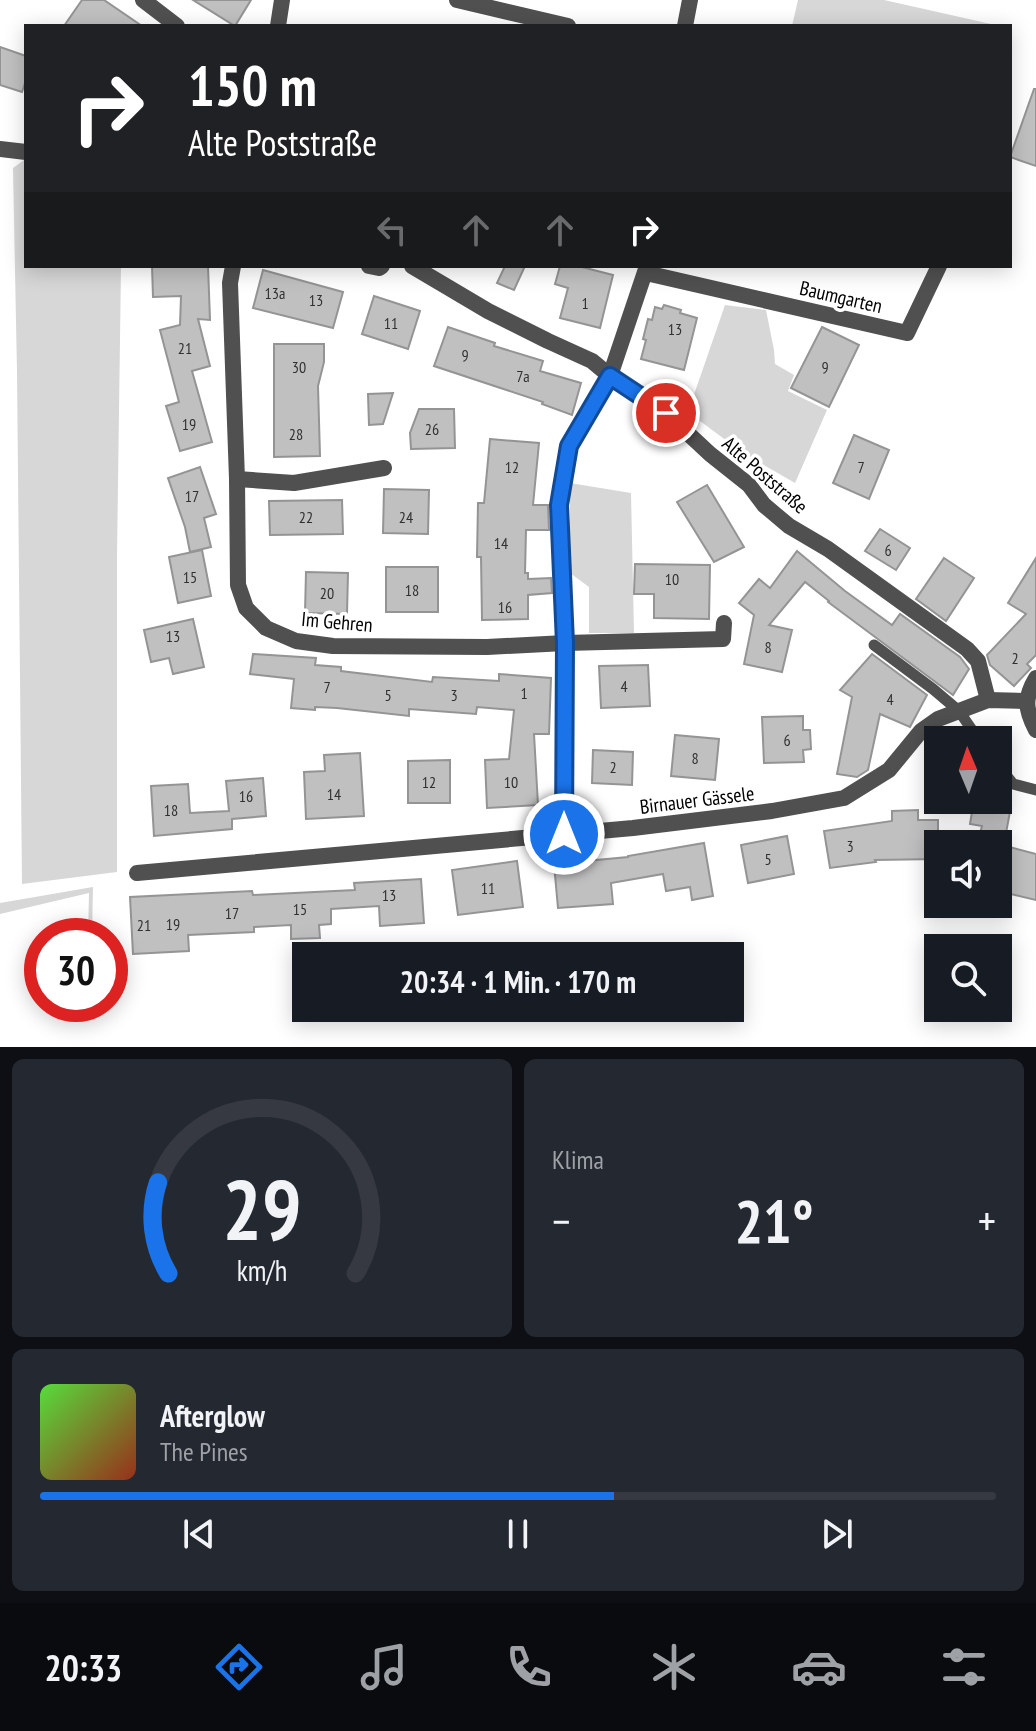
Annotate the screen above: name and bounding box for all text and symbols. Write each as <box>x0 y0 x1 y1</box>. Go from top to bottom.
text: 150 m <box>188 49 317 121</box>
icon: right <box>56 56 160 160</box>
text: Alte Poststraße <box>188 119 377 166</box>
icon: left <box>370 208 414 252</box>
icon: ahead <box>454 208 498 252</box>
icon: ahead <box>538 208 582 252</box>
icon: right <box>622 208 666 252</box>
street label: Baumgarten <box>797 275 885 319</box>
house number: 13a <box>265 283 285 303</box>
house number: 13 <box>309 290 323 310</box>
house number: 1 <box>581 293 589 313</box>
house number: 11 <box>384 313 398 333</box>
house number: 13 <box>668 319 682 339</box>
house number: 21 <box>178 338 192 358</box>
house number: 9 <box>461 345 469 365</box>
house number: 30 <box>292 357 306 377</box>
house number: 9 <box>821 357 829 377</box>
house number: 7a <box>516 366 530 386</box>
pin <box>632 379 700 447</box>
icon: arrive <box>644 391 688 435</box>
house number: 19 <box>182 414 196 434</box>
house number: 26 <box>425 419 439 439</box>
house number: 28 <box>289 424 303 444</box>
street label: Alte Poststraße <box>717 431 813 519</box>
house number: 12 <box>505 457 519 477</box>
house number: 7 <box>857 457 865 477</box>
house number: 17 <box>185 486 199 506</box>
house number: 22 <box>299 507 313 527</box>
house number: 24 <box>399 507 413 527</box>
house number: 14 <box>494 533 508 553</box>
house number: 6 <box>884 540 892 560</box>
house number: 15 <box>183 567 197 587</box>
house number: 10 <box>665 569 679 589</box>
house number: 18 <box>405 580 419 600</box>
house number: 20 <box>320 583 334 603</box>
house number: 16 <box>498 597 512 617</box>
street label: Im Gehren <box>300 606 374 638</box>
house number: 13 <box>166 626 180 646</box>
house number: 8 <box>764 637 772 657</box>
house number: 2 <box>1011 648 1019 668</box>
house number: 4 <box>620 676 628 696</box>
house number: 7 <box>323 677 331 697</box>
house number: 1 <box>520 683 528 703</box>
house number: 5 <box>384 685 392 705</box>
house number: 3 <box>450 685 458 705</box>
house number: 4 <box>886 689 894 709</box>
north arrow <box>924 726 1012 814</box>
map controls <box>924 726 1012 1022</box>
house number: 6 <box>783 730 791 750</box>
house number: 8 <box>691 748 699 768</box>
house number: 2 <box>609 757 617 777</box>
house number: 12 <box>422 772 436 792</box>
house number: 10 <box>504 772 518 792</box>
street label: Birnauer Gässele <box>638 780 756 820</box>
house number: 14 <box>327 784 341 804</box>
house number: 16 <box>239 786 253 806</box>
position arrow <box>522 792 606 876</box>
house number: 18 <box>164 800 178 820</box>
button: sound <box>924 830 1012 918</box>
house number: 3 <box>846 836 854 856</box>
house number: 5 <box>764 849 772 869</box>
house number: 11 <box>481 878 495 898</box>
house number: 13 <box>382 885 396 905</box>
house number: 15 <box>293 899 307 919</box>
house number: 17 <box>225 903 239 923</box>
house number: 19 <box>166 914 180 934</box>
house number: 21 <box>137 915 151 935</box>
speed limit sign: 30 <box>24 918 128 1022</box>
button: search <box>924 934 1012 1022</box>
text: 20:34 · 1 Min. · 170 m <box>400 962 636 1001</box>
text: Klima <box>552 1143 604 1176</box>
text: 29 <box>222 1155 302 1263</box>
text: 21° <box>734 1182 814 1260</box>
text: − <box>552 1192 570 1249</box>
text: + <box>978 1192 996 1249</box>
text: km/h <box>237 1252 287 1289</box>
text: Afterglow <box>160 1396 265 1435</box>
text: The Pines <box>160 1435 248 1468</box>
icon: previous <box>177 1512 221 1556</box>
icon: pause <box>496 1512 540 1556</box>
icon: next <box>815 1512 859 1556</box>
icon: directions <box>211 1639 267 1695</box>
icon: music <box>356 1639 412 1695</box>
icon: phone <box>501 1639 557 1695</box>
icon: climate <box>646 1639 702 1695</box>
icon: car <box>791 1639 847 1695</box>
icon: filters <box>936 1639 992 1695</box>
text: 20:33 <box>44 1644 122 1691</box>

